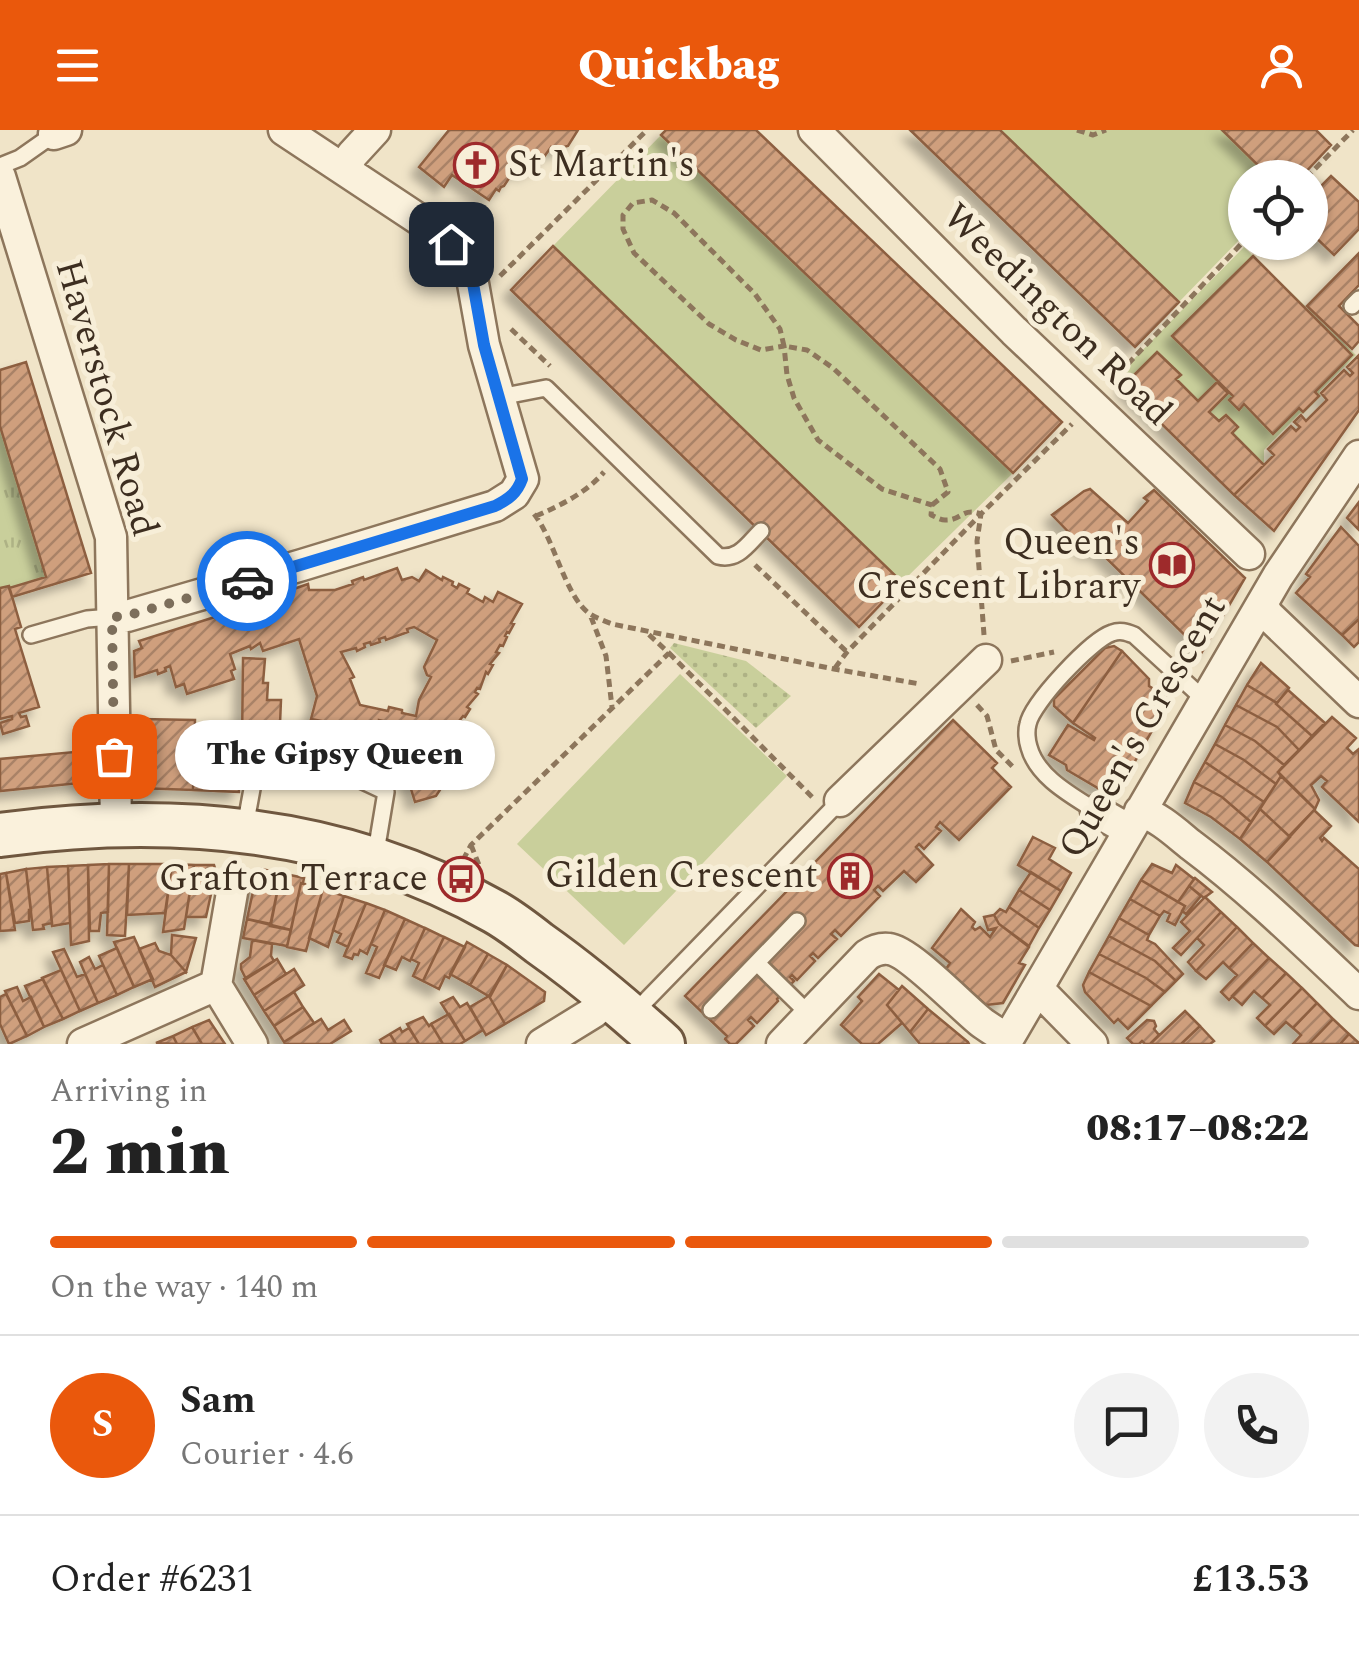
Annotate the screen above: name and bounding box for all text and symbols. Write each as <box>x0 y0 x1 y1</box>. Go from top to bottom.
text: Quickbag <box>578 31 781 100</box>
icon: menu <box>50 38 105 93</box>
icon: person <box>1254 38 1309 93</box>
place label: St Martin's <box>508 136 695 194</box>
church icon: St Martin's <box>453 142 499 188</box>
map controls <box>1228 160 1328 260</box>
button: locate <box>1228 160 1328 260</box>
street label: Weedington Road <box>929 190 1185 440</box>
pin <box>409 202 494 287</box>
icon: home <box>424 217 479 272</box>
street label: Haverstock Road <box>39 253 173 543</box>
place label: Queen's Crescent Library <box>856 514 1142 616</box>
courier <box>197 531 297 631</box>
library icon: Queen's Crescent Library <box>1149 542 1195 588</box>
icon: car <box>220 554 275 609</box>
street label: Queen's Crescent <box>1044 584 1242 870</box>
pin <box>72 714 157 799</box>
callout: The Gipsy Queen <box>174 721 494 791</box>
icon: bag <box>87 729 142 784</box>
text: The Gipsy Queen <box>206 730 464 779</box>
place label: Gilden Crescent <box>545 847 818 905</box>
place label: Grafton Terrace <box>159 850 428 908</box>
building icon: Gilden Crescent <box>827 853 873 899</box>
bus stop icon: Grafton Terrace <box>438 856 484 902</box>
text: Arriving in <box>50 1067 207 1116</box>
text: 08:17–08:22 <box>1086 1100 1309 1158</box>
text: 2 min <box>50 1104 230 1203</box>
text: On the way · 140 m <box>50 1263 318 1312</box>
text: Sam <box>180 1372 256 1430</box>
button: chat <box>1074 1373 1179 1478</box>
button: phone <box>1204 1373 1309 1478</box>
text: S <box>92 1396 113 1454</box>
text: Courier · 4.6 <box>180 1430 353 1479</box>
text: Order #6231 <box>50 1551 255 1609</box>
text: £13.53 <box>1192 1551 1309 1609</box>

